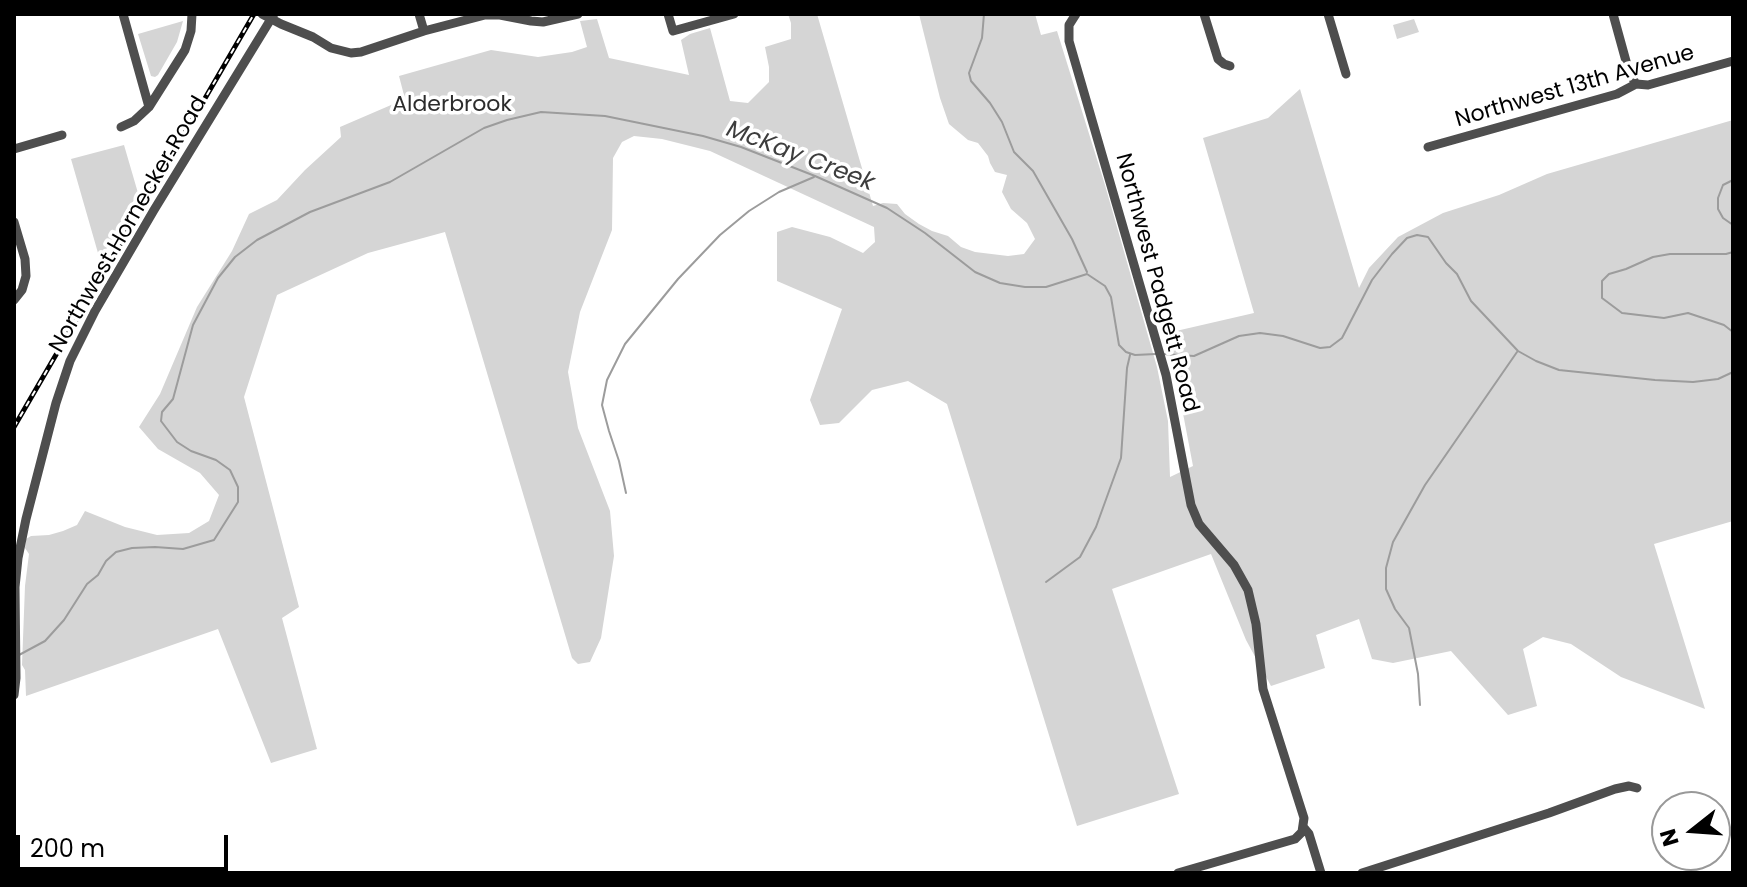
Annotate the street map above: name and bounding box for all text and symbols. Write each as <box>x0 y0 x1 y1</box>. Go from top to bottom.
street label: Northwest 13th Avenue <box>1452 40 1698 134</box>
street label: Northwest Hornecker Road <box>45 92 213 358</box>
park label: Alderbrook <box>392 92 512 118</box>
water label: McKay Creek <box>722 116 878 198</box>
street label: Northwest Padgett Road <box>1109 151 1203 415</box>
north arrow <box>1651 791 1731 871</box>
scale bar <box>20 819 232 869</box>
text: N <box>1652 825 1687 850</box>
text: 200 m <box>30 832 105 865</box>

